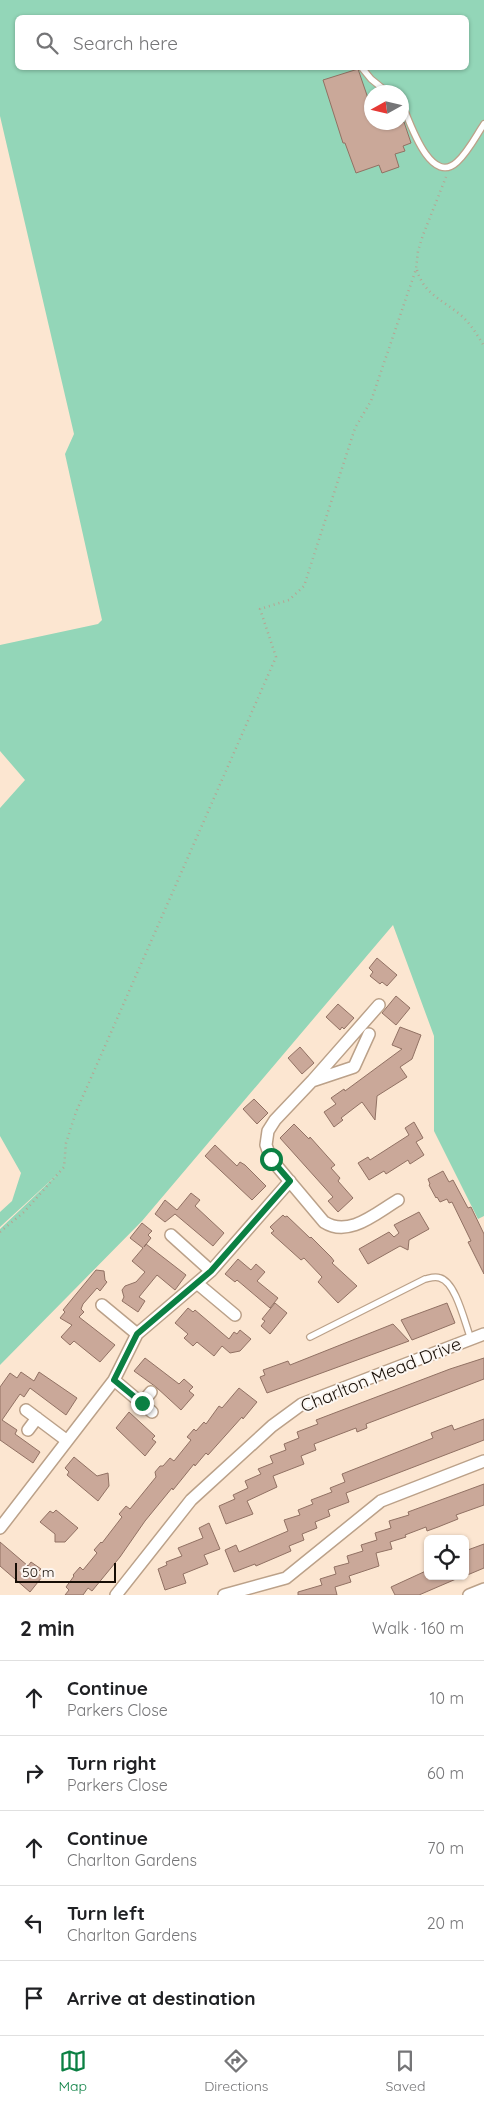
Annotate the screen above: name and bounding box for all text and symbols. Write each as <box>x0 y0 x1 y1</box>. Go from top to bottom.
search box <box>15 15 469 70</box>
icon: search <box>33 29 61 57</box>
text: Search here <box>73 31 178 55</box>
north arrow <box>364 85 409 130</box>
route start <box>260 1148 283 1171</box>
street label: Charlton Mead Drive <box>297 1332 465 1417</box>
route end <box>131 1392 154 1415</box>
map controls <box>424 1535 469 1580</box>
button: locate <box>424 1535 469 1580</box>
scale bar <box>15 1560 116 1583</box>
text: 50 m <box>22 1563 55 1581</box>
text: 2 min <box>20 1615 75 1641</box>
text: Walk · 160 m <box>372 1618 464 1638</box>
text: Continue <box>67 1676 148 1700</box>
icon: ahead <box>20 1684 48 1712</box>
text: 10 m <box>430 1688 464 1708</box>
text: Parkers Close <box>67 1700 168 1720</box>
text: Turn right <box>67 1751 156 1775</box>
icon: right <box>20 1759 48 1787</box>
text: 60 m <box>427 1763 464 1783</box>
text: Parkers Close <box>67 1775 168 1795</box>
text: Continue <box>67 1826 148 1850</box>
icon: ahead <box>20 1834 48 1862</box>
text: 70 m <box>427 1838 464 1858</box>
text: Charlton Gardens <box>67 1850 197 1870</box>
text: Turn left <box>67 1901 145 1925</box>
icon: left <box>20 1909 48 1937</box>
text: 20 m <box>427 1913 464 1933</box>
text: Charlton Gardens <box>67 1925 197 1945</box>
icon: arrive <box>20 1984 48 2012</box>
text: Arrive at destination <box>67 1986 256 2010</box>
tab: Map <box>59 2047 87 2095</box>
tab: Directions <box>204 2047 268 2095</box>
tab: Saved <box>385 2047 425 2095</box>

